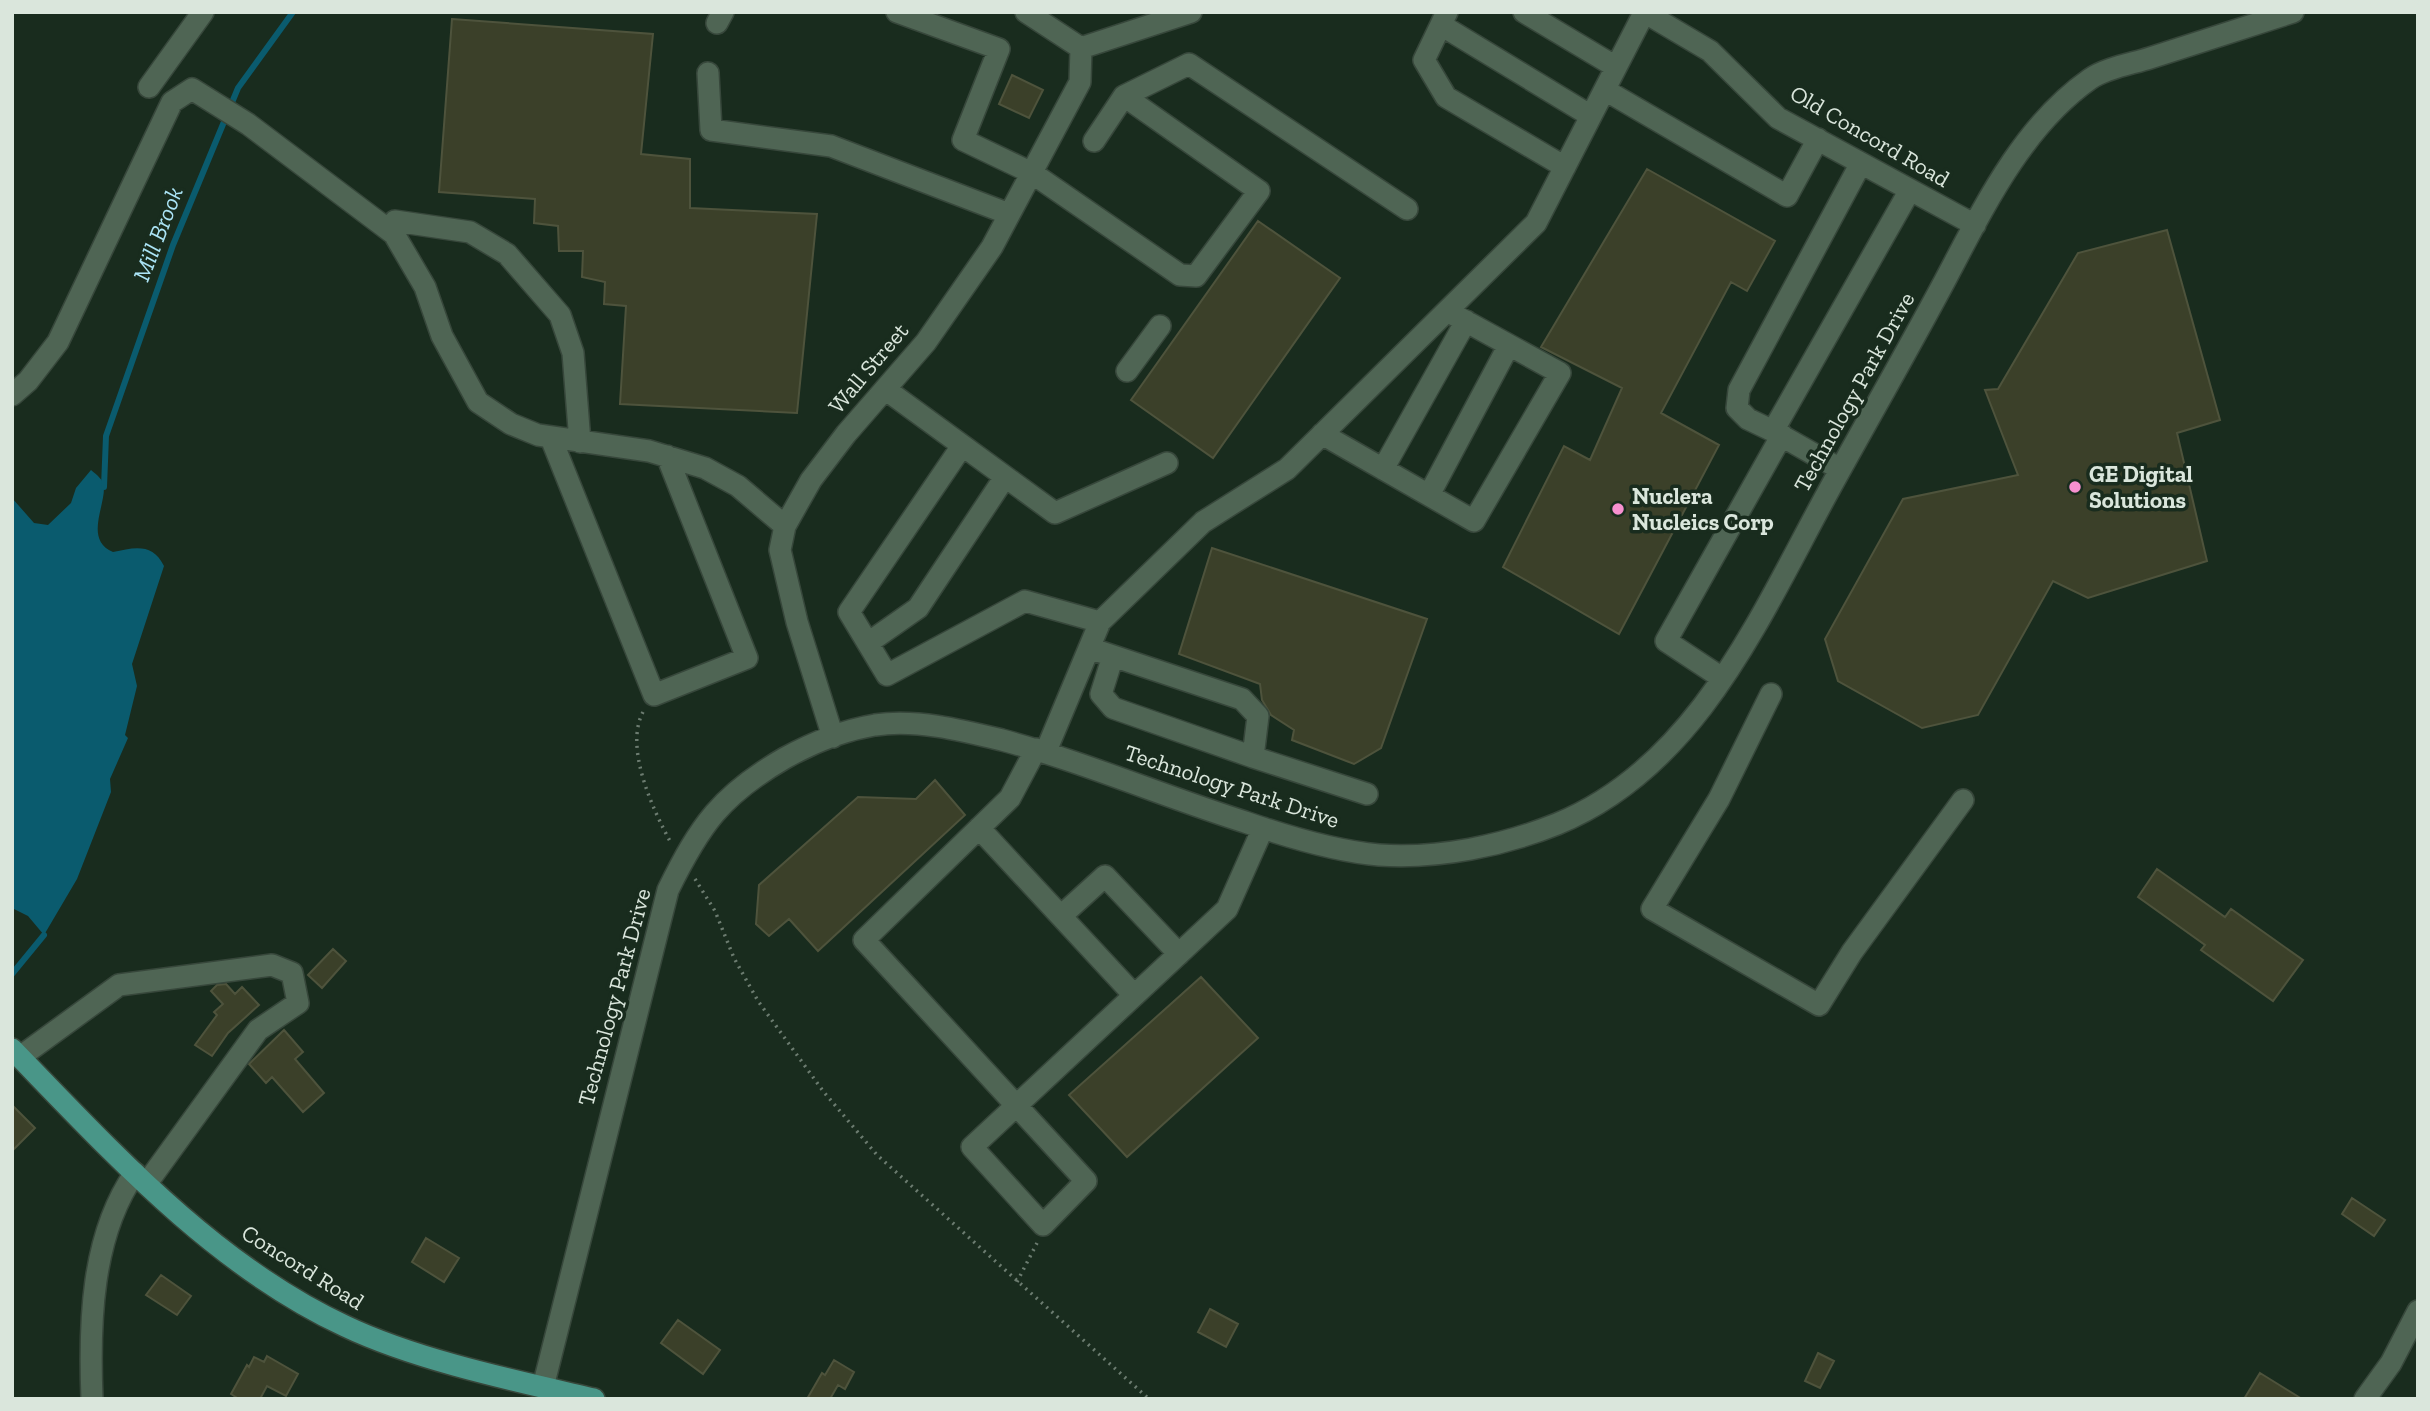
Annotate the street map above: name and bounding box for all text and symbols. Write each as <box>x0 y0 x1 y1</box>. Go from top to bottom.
street label: Old Concord Road <box>1785 79 1955 193</box>
water label: Mill Brook <box>126 182 189 285</box>
street label: Technology Park Drive <box>1787 287 1921 497</box>
street label: Wall Street <box>822 317 914 419</box>
place label: GE Digital Solutions <box>2089 460 2193 514</box>
marker: GE Digital Solutions <box>2067 479 2083 495</box>
place label: Nuclera Nucleics Corp <box>1632 482 1774 536</box>
marker: Nuclera Nucleics Corp <box>1610 501 1626 517</box>
street label: Technology Park Drive <box>1121 738 1343 834</box>
street label: Technology Park Drive <box>571 885 657 1109</box>
street label: Concord Road <box>237 1218 370 1316</box>

